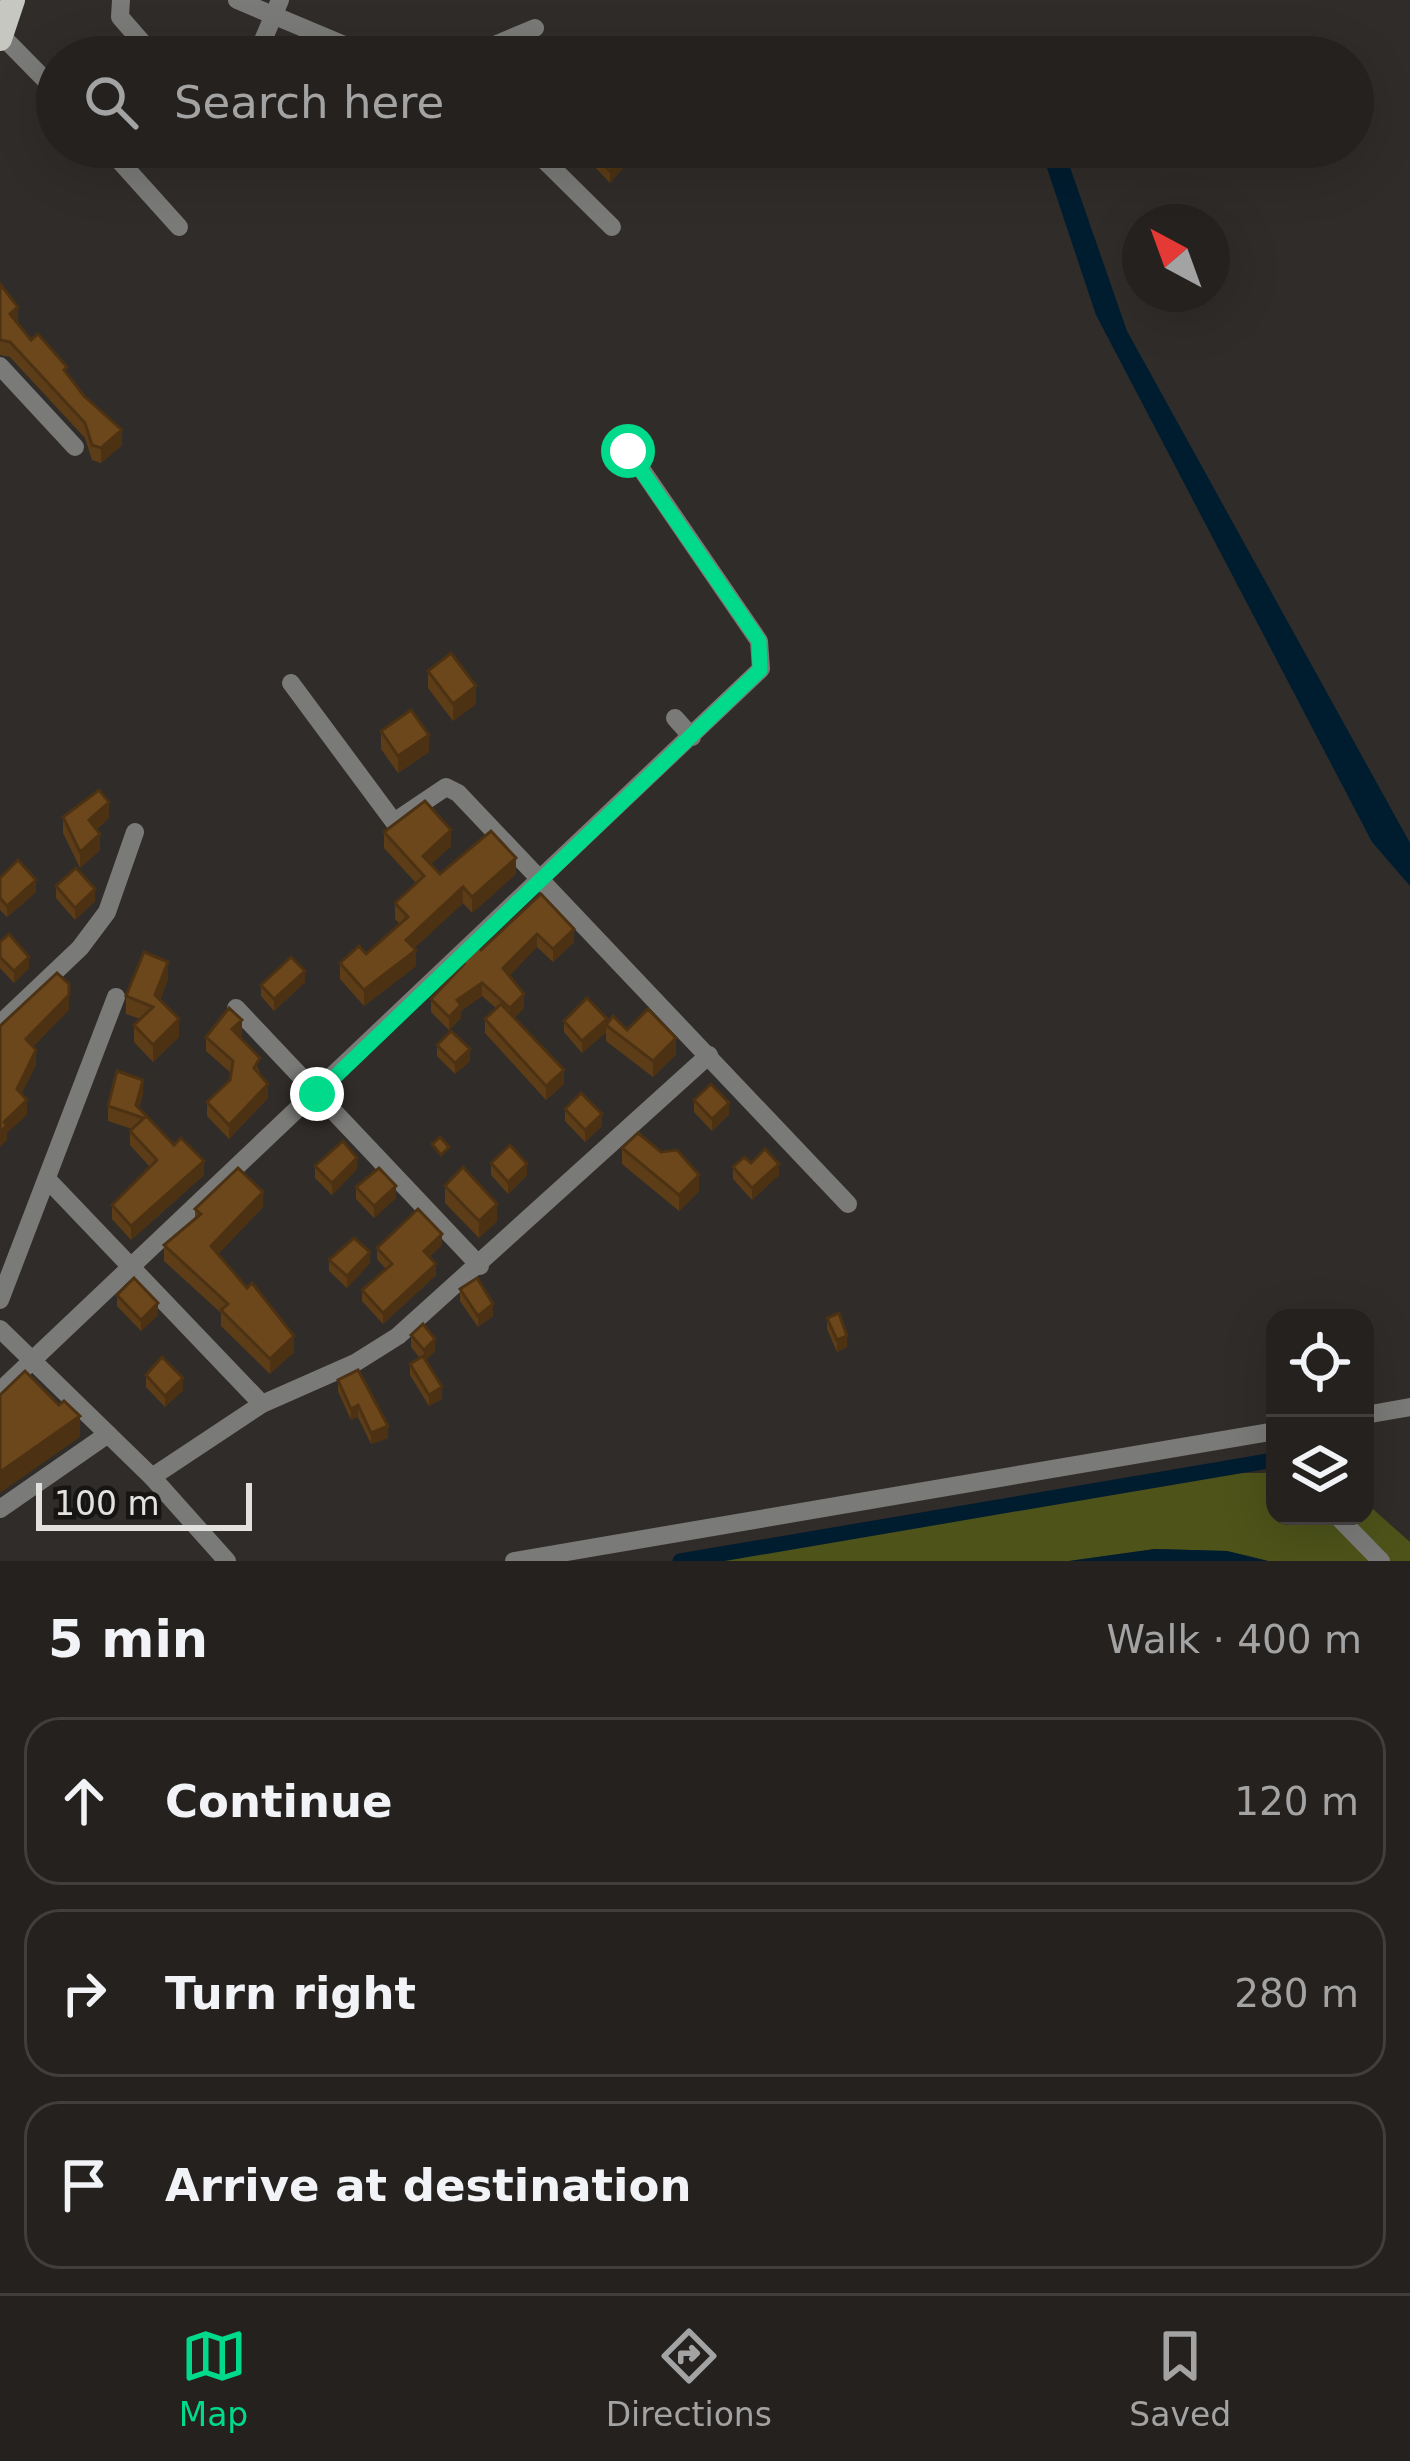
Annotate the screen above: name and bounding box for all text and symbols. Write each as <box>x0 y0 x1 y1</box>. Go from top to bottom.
search box <box>36 36 1374 168</box>
icon: search <box>78 69 144 135</box>
text: Search here <box>174 76 444 129</box>
north arrow <box>1122 204 1230 312</box>
route start <box>601 424 655 478</box>
route end <box>290 1067 344 1121</box>
map controls <box>1266 1309 1374 1525</box>
button: locate <box>1266 1309 1374 1417</box>
button: layers <box>1266 1417 1374 1525</box>
scale bar <box>36 1477 252 1530</box>
text: 100 m <box>54 1484 160 1523</box>
text: 5 min <box>48 1610 208 1669</box>
text: Walk · 400 m <box>1107 1617 1362 1662</box>
icon: ahead <box>51 1768 117 1834</box>
text: Continue <box>165 1775 393 1828</box>
text: 120 m <box>1234 1779 1359 1824</box>
icon: right <box>51 1960 117 2026</box>
text: Turn right <box>165 1967 416 2020</box>
text: 280 m <box>1234 1971 1359 2016</box>
icon: arrive <box>51 2152 117 2218</box>
text: Arrive at destination <box>165 2159 691 2212</box>
tab: Map <box>179 2323 248 2434</box>
tab: Directions <box>606 2323 772 2434</box>
tab: Saved <box>1129 2323 1231 2434</box>

